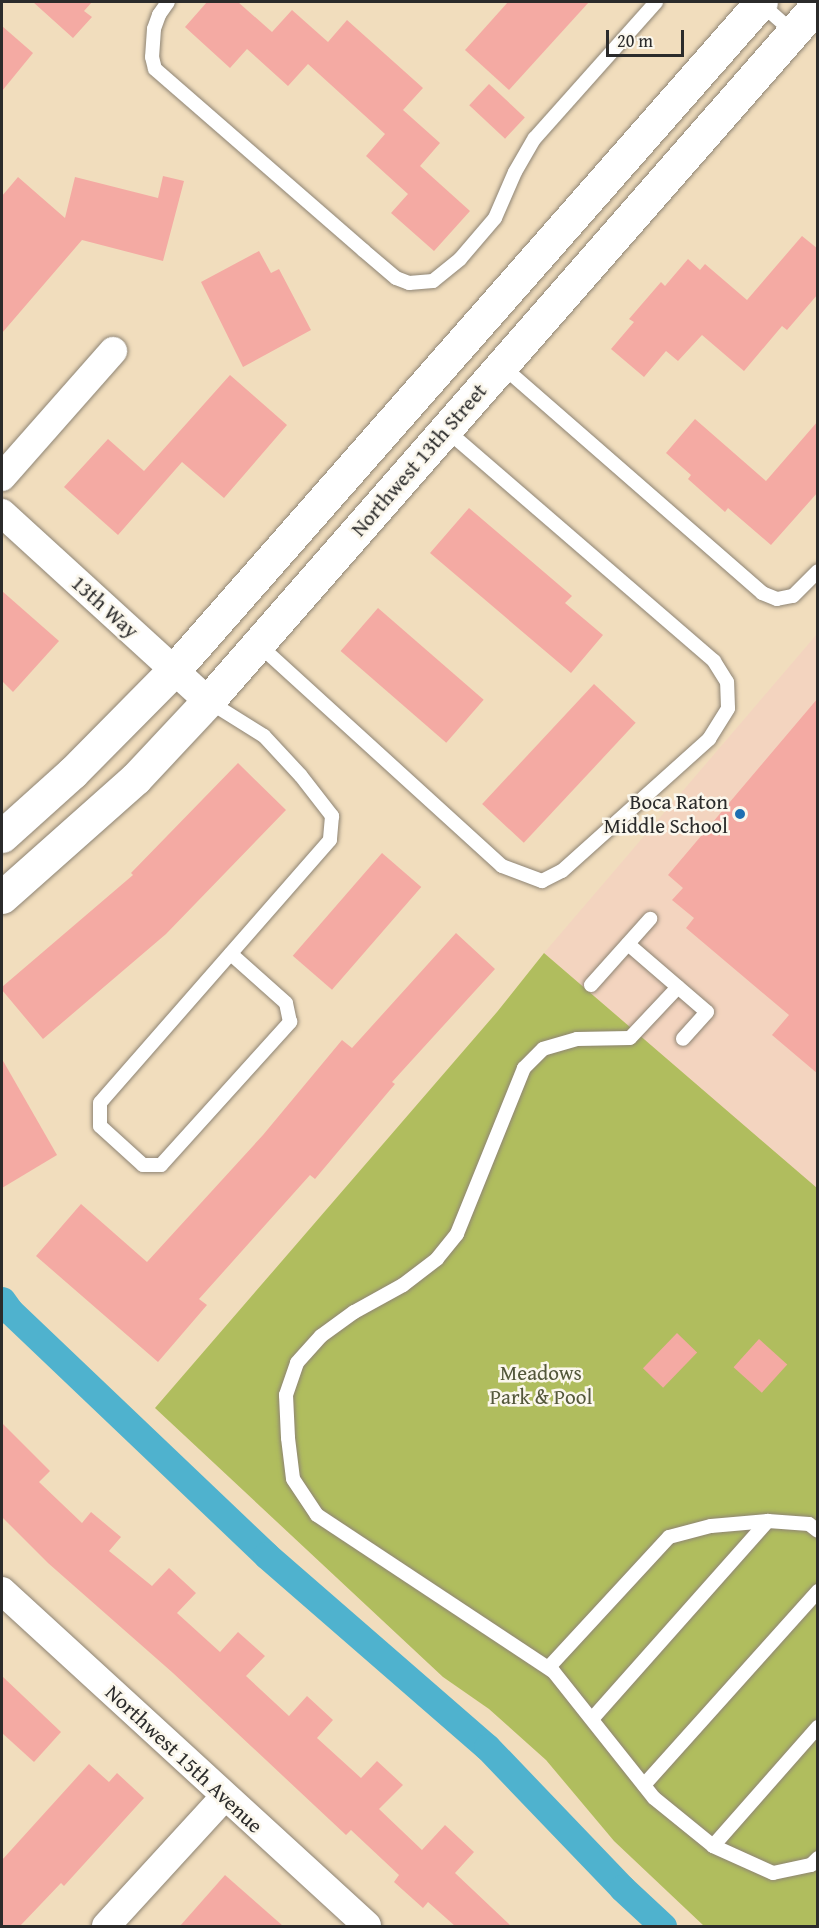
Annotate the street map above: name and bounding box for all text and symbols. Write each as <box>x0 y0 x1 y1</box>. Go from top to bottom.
scale bar <box>609 18 687 56</box>
text: 20 m <box>617 27 653 54</box>
street label: Northwest 13th Street <box>346 378 492 542</box>
street label: 13th Way <box>66 570 144 644</box>
place label: Boca Raton Middle School <box>604 789 728 839</box>
marker: Boca Raton Middle School <box>733 807 747 821</box>
park label: Meadows Park & Pool <box>490 1360 592 1410</box>
street label: Northwest 15th Avenue <box>100 1680 268 1838</box>

